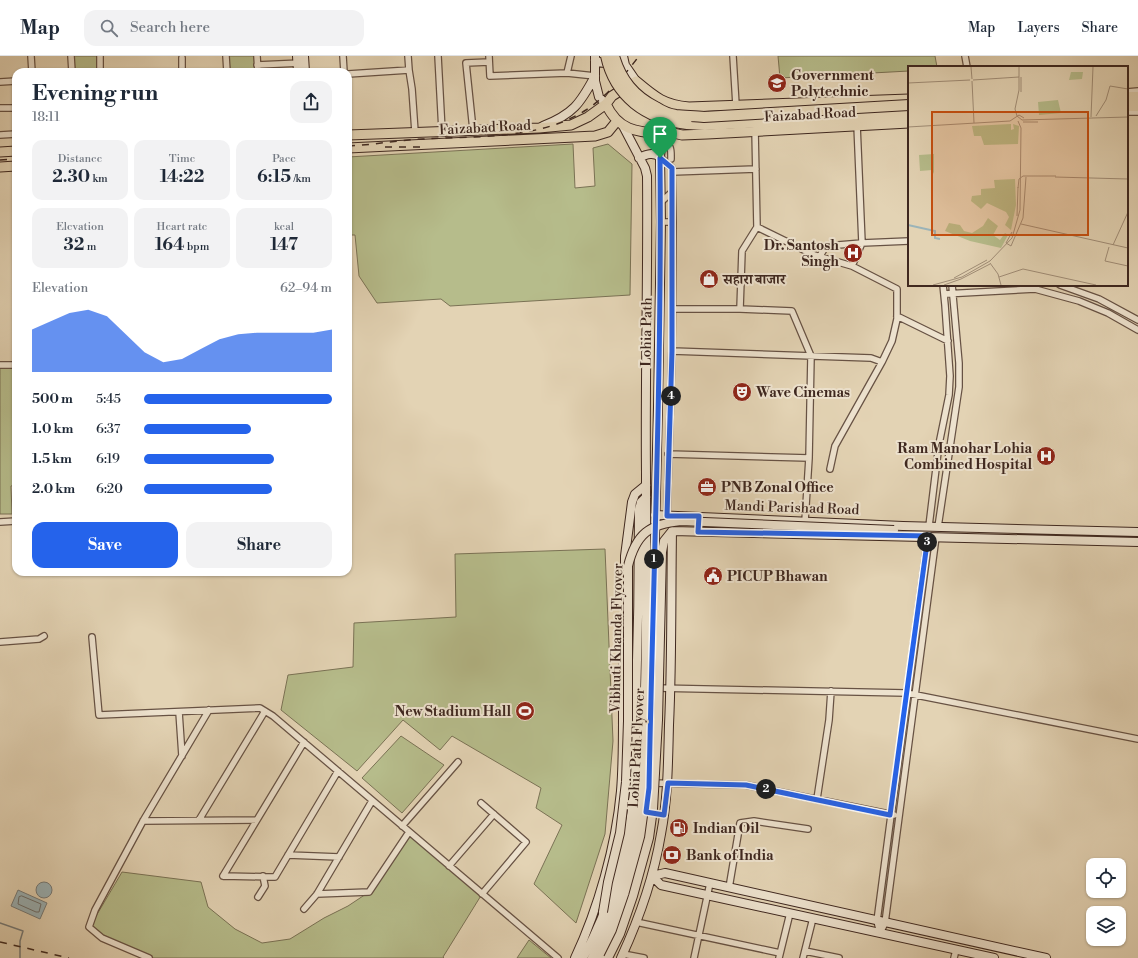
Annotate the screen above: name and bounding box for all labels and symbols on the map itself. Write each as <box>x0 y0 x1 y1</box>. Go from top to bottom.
inset map <box>908 66 1128 286</box>
place label: Government Polytechnic <box>791 67 875 101</box>
school or university icon: Government Polytechnic <box>766 72 788 94</box>
street label: Faizabad Road <box>764 104 857 126</box>
street label: Faizabad Road <box>439 117 532 139</box>
pin <box>643 117 677 158</box>
place label: Dr. Santosh Singh <box>764 237 839 271</box>
hospital icon: Dr. Santosh Singh <box>842 242 864 264</box>
shop icon: सहारा बाजार <box>698 268 720 290</box>
place label: सहारा बाजार <box>722 271 787 289</box>
street label: Lohia Path <box>637 296 657 367</box>
theatre icon: Wave Cinemas <box>731 381 753 403</box>
place label: Wave Cinemas <box>755 384 850 402</box>
pin: 4 <box>661 386 681 406</box>
place label: Ram Manohar Lohia Combined Hospital <box>897 440 1032 474</box>
hospital icon: Ram Manohar Lohia Combined Hospital <box>1035 445 1057 467</box>
office icon: PNB Zonal Office <box>696 476 718 498</box>
place label: PNB Zonal Office <box>721 479 834 497</box>
street label: Mandi Parishad Road <box>724 497 860 519</box>
pin: 3 <box>917 532 937 552</box>
pin: 1 <box>644 549 664 569</box>
street label: Vibhuti Khanda Flyover <box>607 563 627 714</box>
public building icon: PICUP Bhawan <box>702 565 724 587</box>
place label: PICUP Bhawan <box>727 568 828 586</box>
street label: Lohia Path Flyover <box>625 688 649 808</box>
sports icon: New Stadium Hall <box>514 700 536 722</box>
place label: New Stadium Hall <box>395 703 511 721</box>
pin: 2 <box>756 779 776 799</box>
fuel station icon: Indian Oil <box>668 817 690 839</box>
place label: Indian Oil <box>693 820 760 838</box>
bank icon: Bank of India <box>661 844 683 866</box>
place label: Bank of India <box>686 847 774 865</box>

